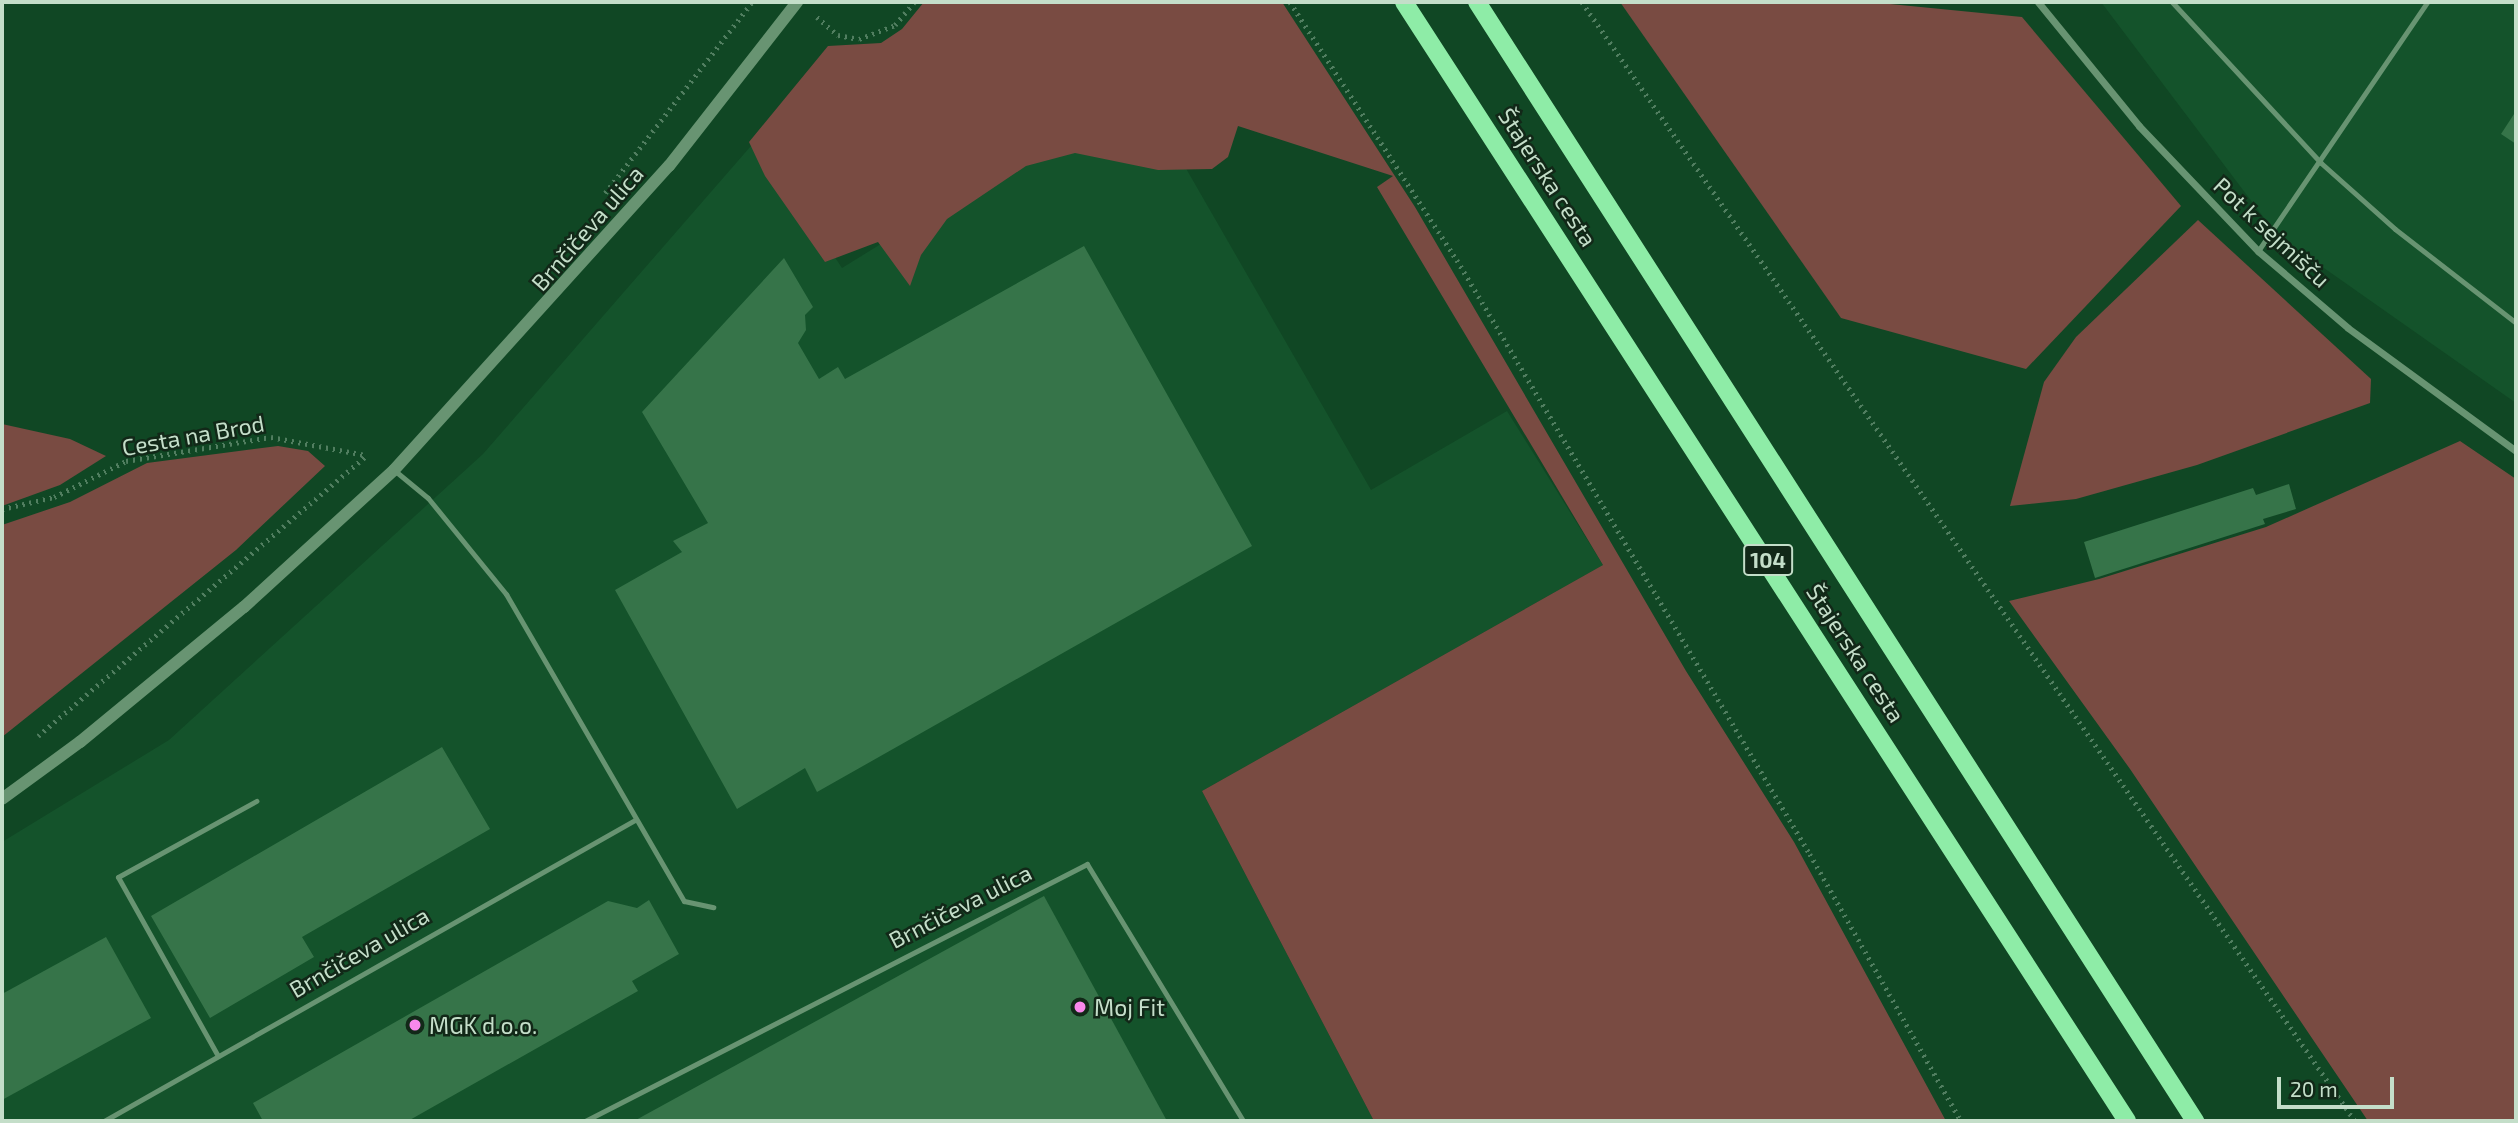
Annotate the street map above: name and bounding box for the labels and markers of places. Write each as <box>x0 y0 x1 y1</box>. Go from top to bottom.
place label: Moj Fit <box>1094 993 1165 1021</box>
marker: Moj Fit <box>1072 999 1088 1015</box>
place label: MGK d.o.o. <box>429 1011 537 1039</box>
marker: MGK d.o.o. <box>407 1017 423 1033</box>

